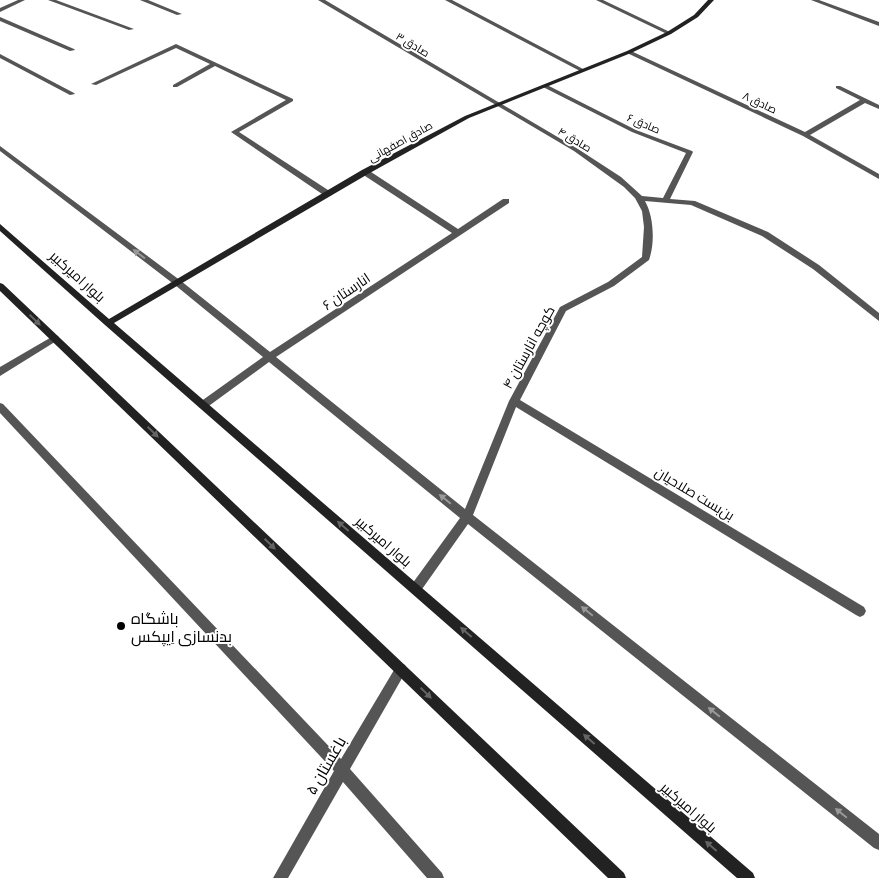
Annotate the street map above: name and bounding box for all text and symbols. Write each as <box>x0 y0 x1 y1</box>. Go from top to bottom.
street label: صادق ۳ <box>393 29 432 60</box>
street label: صادق ۸ <box>740 88 779 116</box>
street label: صادق ۶ <box>625 110 662 137</box>
street label: صادق اصفهانی <box>366 118 435 165</box>
street label: صادق ۴ <box>555 124 594 155</box>
street label: بلوار امیرکبیر <box>46 246 109 305</box>
one-way arrow <box>133 248 146 259</box>
street label: انارستان ۶ <box>319 269 373 313</box>
street label: کوچه انارستان ۴ <box>498 303 560 392</box>
one-way arrow <box>29 314 41 326</box>
one-way arrow <box>146 426 158 438</box>
street label: بن‌بست صلاحیان <box>652 463 738 523</box>
one-way arrow <box>439 494 452 505</box>
street label: بلوار امیرکبیر <box>352 511 415 570</box>
one-way arrow <box>338 520 350 532</box>
one-way arrow <box>264 538 276 550</box>
one-way arrow <box>580 605 593 616</box>
place label: باشگاه بدنسازی اِیپکس <box>131 608 232 647</box>
marker: باشگاه بدنسازی اِیپکس <box>115 620 127 632</box>
one-way arrow <box>461 626 473 638</box>
one-way arrow <box>419 687 431 699</box>
one-way arrow <box>708 706 721 717</box>
street label: باغستان ۵ <box>301 732 351 799</box>
one-way arrow <box>583 733 595 745</box>
street label: بلوار امیرکبیر <box>657 777 720 836</box>
one-way arrow <box>834 808 848 818</box>
one-way arrow <box>705 841 717 852</box>

